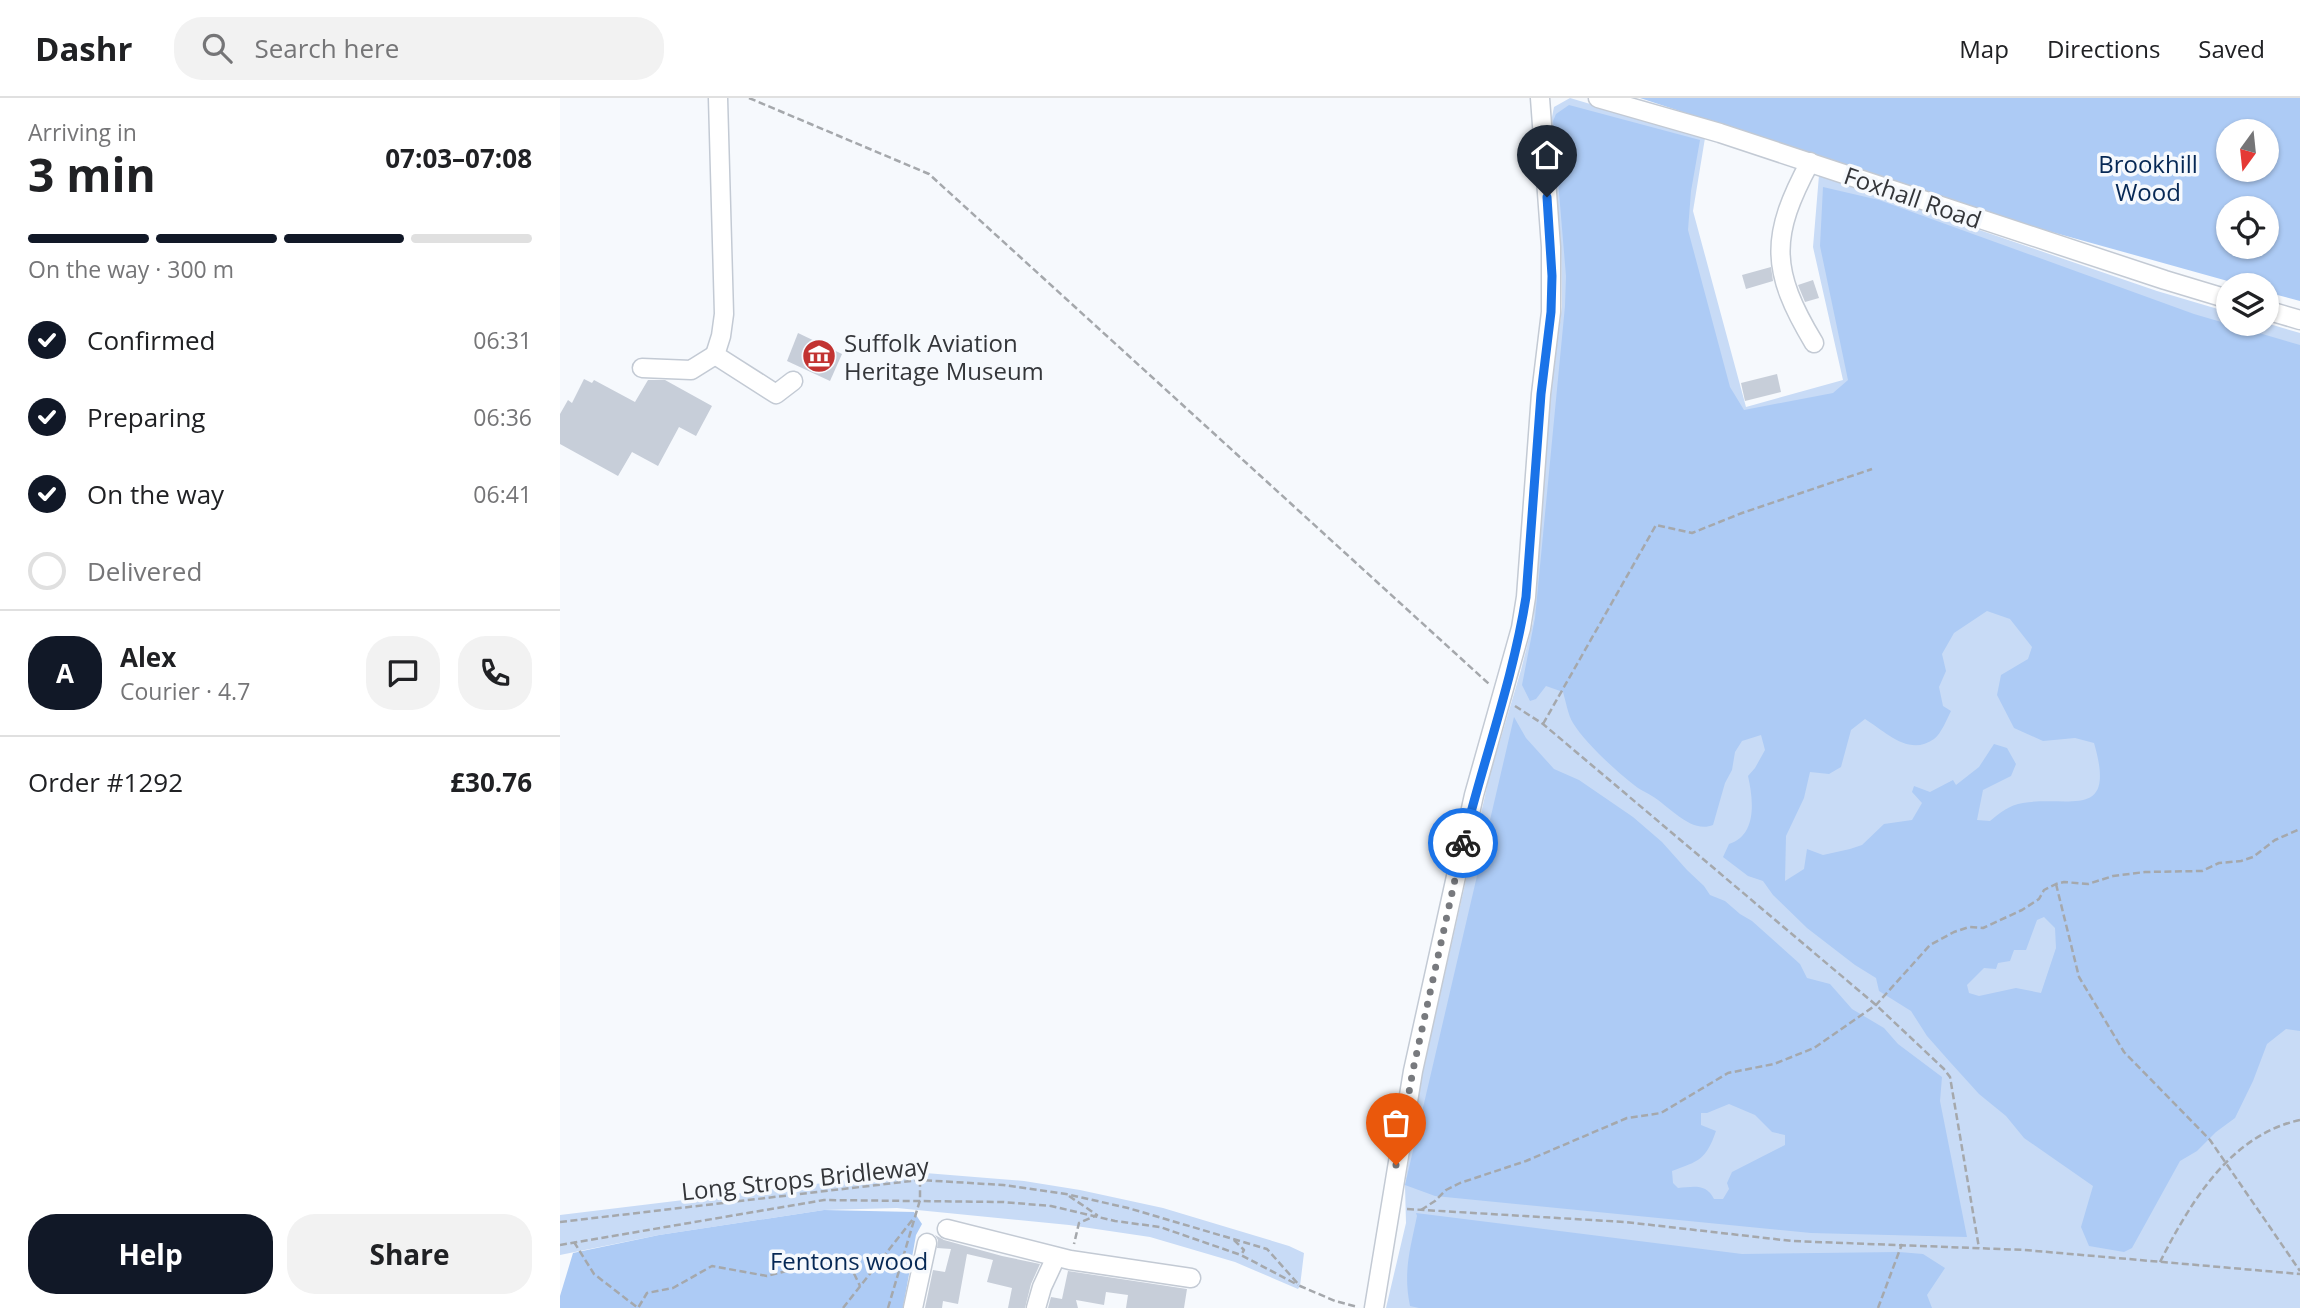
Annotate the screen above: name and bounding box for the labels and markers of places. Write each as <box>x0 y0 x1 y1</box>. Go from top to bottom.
pin <box>1517 125 1577 197</box>
place label: Suffolk Aviation Heritage Museum <box>844 326 1044 387</box>
museum icon: Suffolk Aviation Heritage Museum <box>800 337 838 375</box>
pin <box>1366 1093 1426 1165</box>

